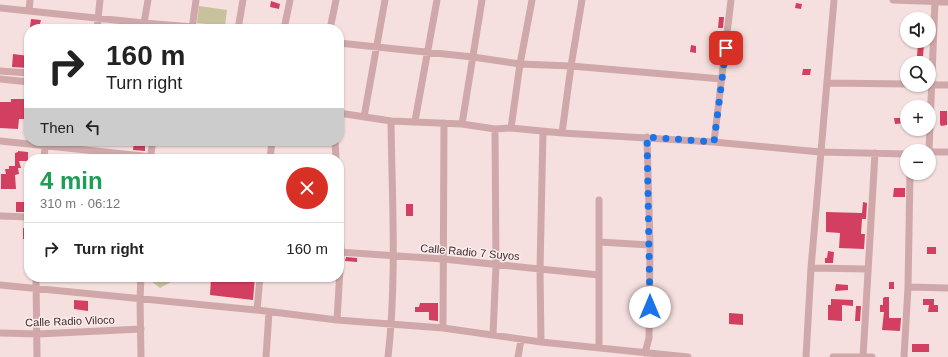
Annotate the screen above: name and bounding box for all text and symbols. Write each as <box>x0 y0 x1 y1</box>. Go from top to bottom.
map controls <box>900 12 936 180</box>
button: sound <box>900 12 936 48</box>
pin <box>709 31 743 65</box>
icon: arrive <box>715 37 737 59</box>
icon: right <box>40 40 92 92</box>
text: 160 m <box>106 40 185 71</box>
button: search <box>900 56 936 92</box>
text: Turn right <box>106 73 182 93</box>
button: + <box>900 100 936 136</box>
icon: left <box>82 116 104 138</box>
text: Then <box>40 119 74 136</box>
button: − <box>900 144 936 180</box>
text: 4 min <box>40 167 103 194</box>
button: close <box>286 167 328 209</box>
text: 310 m · 06:12 <box>40 196 120 211</box>
icon: right <box>40 238 62 260</box>
text: Turn right <box>74 240 144 257</box>
text: 160 m <box>286 240 328 257</box>
street label: Calle Radio 7 Suyos <box>420 242 521 262</box>
position arrow <box>629 286 671 328</box>
street label: Calle Radio Viloco <box>25 313 115 329</box>

